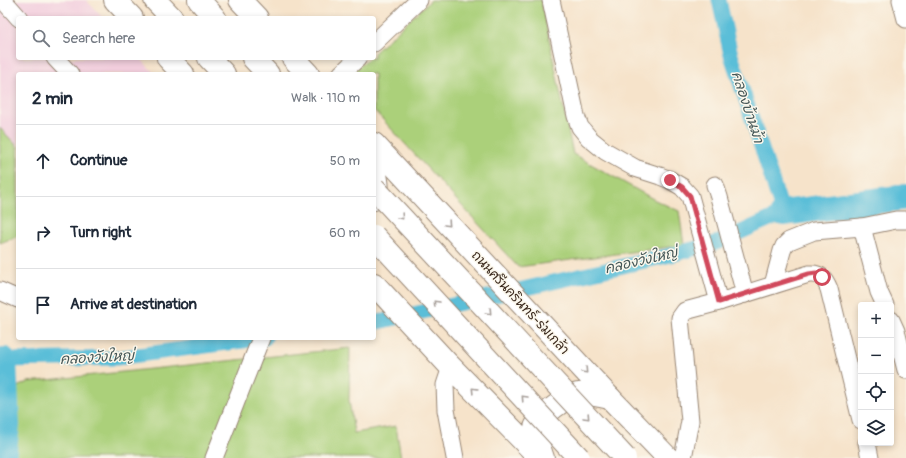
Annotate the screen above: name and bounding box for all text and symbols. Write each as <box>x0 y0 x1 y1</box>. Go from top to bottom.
search box <box>16 16 376 60</box>
icon: search <box>30 27 52 49</box>
text: Search here <box>62 29 135 48</box>
water label: คลองบ้านม้า <box>728 69 768 146</box>
text: 2 min <box>32 88 73 109</box>
text: Walk · 110 m <box>291 90 360 106</box>
icon: ahead <box>32 150 54 172</box>
text: Continue <box>70 151 128 170</box>
text: 50 m <box>330 153 360 169</box>
route end <box>661 171 679 189</box>
one-way arrow <box>396 212 403 220</box>
one-way arrow <box>444 219 451 227</box>
icon: right <box>32 222 54 244</box>
text: Turn right <box>70 223 131 242</box>
text: 60 m <box>329 225 360 241</box>
water label: คลองวังใหญ่ <box>603 242 682 277</box>
street label: ถนนศรีนครินทร์-ร่มเกล้า <box>468 246 574 358</box>
route start <box>813 268 831 286</box>
icon: arrive <box>32 294 54 316</box>
text: Arrive at destination <box>70 295 197 314</box>
one-way arrow <box>433 300 441 308</box>
map controls <box>858 302 894 446</box>
button: + <box>858 302 894 338</box>
one-way arrow <box>484 307 492 315</box>
button: − <box>858 338 894 374</box>
water label: คลองวังใหญ่ <box>60 346 138 368</box>
one-way arrow <box>580 366 588 374</box>
button: locate <box>858 374 894 410</box>
one-way arrow <box>471 387 478 395</box>
one-way arrow <box>522 396 529 403</box>
button: layers <box>858 410 894 446</box>
one-way arrow <box>583 413 590 420</box>

